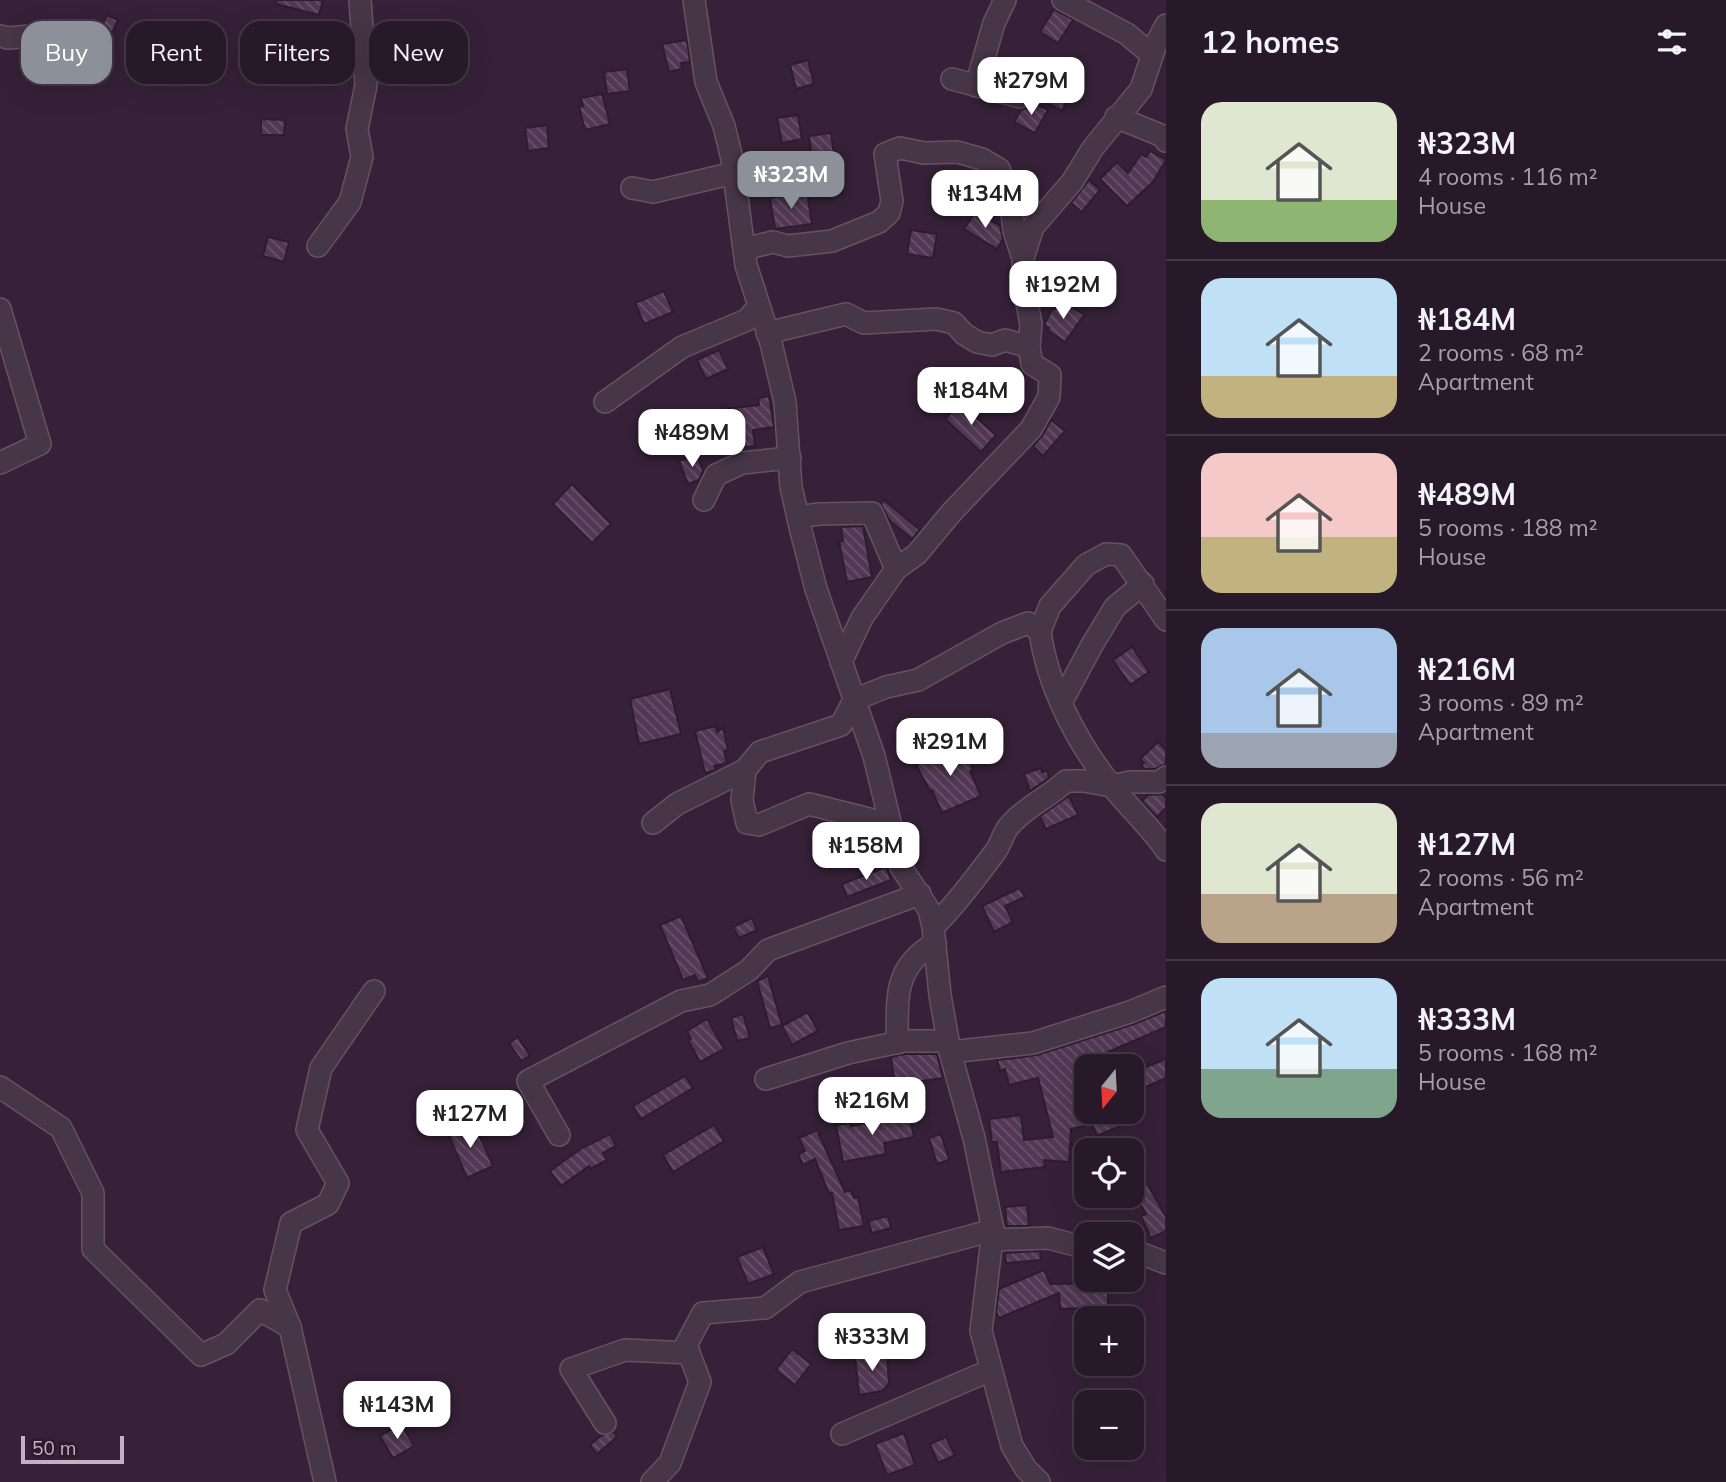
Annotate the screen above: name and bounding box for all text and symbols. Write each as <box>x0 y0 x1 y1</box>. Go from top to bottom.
chip: Buy <box>21 21 112 84</box>
chip: Rent <box>126 21 226 84</box>
chip: Filters <box>240 21 355 84</box>
chip: New <box>369 21 468 84</box>
text: 12 homes <box>1201 23 1340 61</box>
icon: filters <box>1653 23 1691 61</box>
pin: ₦279M <box>982 58 1080 117</box>
text: ₦279M <box>993 65 1069 94</box>
text: ₦323M <box>1418 124 1516 162</box>
icon: home <box>1257 130 1341 214</box>
pin: ₦323M <box>742 152 840 211</box>
text: ₦323M <box>753 159 829 188</box>
text: 4 rooms · 116 m² <box>1418 162 1598 191</box>
pin: ₦134M <box>936 170 1034 230</box>
text: ₦134M <box>947 178 1023 207</box>
text: House <box>1418 191 1486 220</box>
pin: ₦192M <box>1014 262 1112 321</box>
text: ₦192M <box>1025 269 1101 298</box>
text: ₦184M <box>1418 300 1516 338</box>
icon: home <box>1257 306 1341 390</box>
text: 2 rooms · 68 m² <box>1418 338 1584 367</box>
text: Apartment <box>1418 367 1534 396</box>
pin: ₦184M <box>922 368 1020 427</box>
text: ₦184M <box>933 375 1009 404</box>
pin: ₦489M <box>643 410 741 469</box>
text: ₦489M <box>654 417 730 446</box>
text: ₦489M <box>1418 475 1516 513</box>
icon: home <box>1257 481 1341 565</box>
text: 5 rooms · 188 m² <box>1418 513 1598 542</box>
text: House <box>1418 542 1486 571</box>
text: ₦216M <box>1418 650 1516 688</box>
icon: home <box>1257 656 1341 740</box>
text: 3 rooms · 89 m² <box>1418 688 1584 717</box>
text: Apartment <box>1418 717 1534 746</box>
pin: ₦291M <box>901 718 999 778</box>
text: ₦291M <box>912 726 988 755</box>
pin: ₦158M <box>817 822 915 882</box>
text: ₦127M <box>1418 825 1516 863</box>
text: ₦158M <box>828 830 904 859</box>
icon: home <box>1257 831 1341 915</box>
text: 2 rooms · 56 m² <box>1418 863 1584 892</box>
text: Apartment <box>1418 892 1534 921</box>
text: ₦333M <box>1418 1000 1516 1038</box>
icon: home <box>1257 1006 1341 1090</box>
text: 5 rooms · 168 m² <box>1418 1038 1598 1067</box>
north arrow <box>1074 1054 1144 1124</box>
map controls <box>1074 1054 1144 1460</box>
text: House <box>1418 1067 1486 1096</box>
pin: ₦216M <box>823 1078 921 1137</box>
text: ₦216M <box>834 1085 910 1114</box>
pin: ₦127M <box>421 1090 519 1150</box>
text: ₦127M <box>432 1098 508 1127</box>
button: locate <box>1074 1138 1144 1208</box>
button: layers <box>1074 1222 1144 1292</box>
button: + <box>1074 1306 1144 1376</box>
pin: ₦333M <box>823 1314 921 1373</box>
text: ₦333M <box>834 1321 910 1350</box>
pin: ₦143M <box>348 1382 446 1441</box>
text: ₦143M <box>359 1389 435 1418</box>
button: − <box>1074 1390 1144 1460</box>
scale bar <box>21 1433 124 1465</box>
text: 50 m <box>32 1436 76 1460</box>

